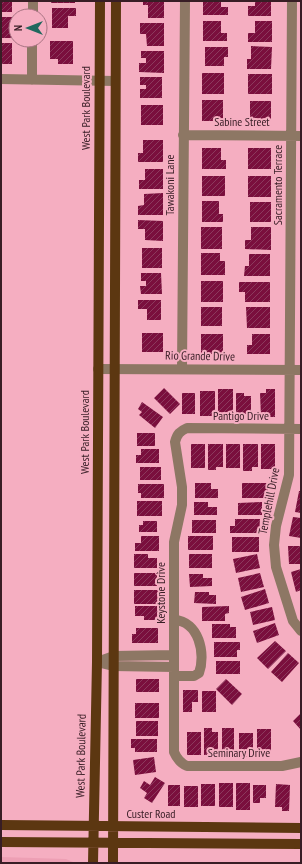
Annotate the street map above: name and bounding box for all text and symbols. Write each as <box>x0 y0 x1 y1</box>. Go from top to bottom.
north arrow <box>8 8 48 48</box>
text: N <box>11 25 25 31</box>
street label: West Park Boulevard <box>78 66 93 150</box>
street label: Sabine Street <box>214 114 270 129</box>
street label: Sacramento Terrace <box>270 145 285 225</box>
street label: Tawakoni Lane <box>162 154 177 216</box>
street label: Rio Grande Drive <box>165 347 235 364</box>
street label: West Park Boulevard <box>77 390 92 474</box>
street label: Pantigo Drive <box>213 408 269 423</box>
street label: Templehill Drive <box>255 466 282 536</box>
street label: Keystone Drive <box>153 562 168 624</box>
street label: West Park Boulevard <box>72 714 89 798</box>
street label: Seminary Drive <box>208 745 270 760</box>
street label: Custer Road <box>126 806 176 821</box>

